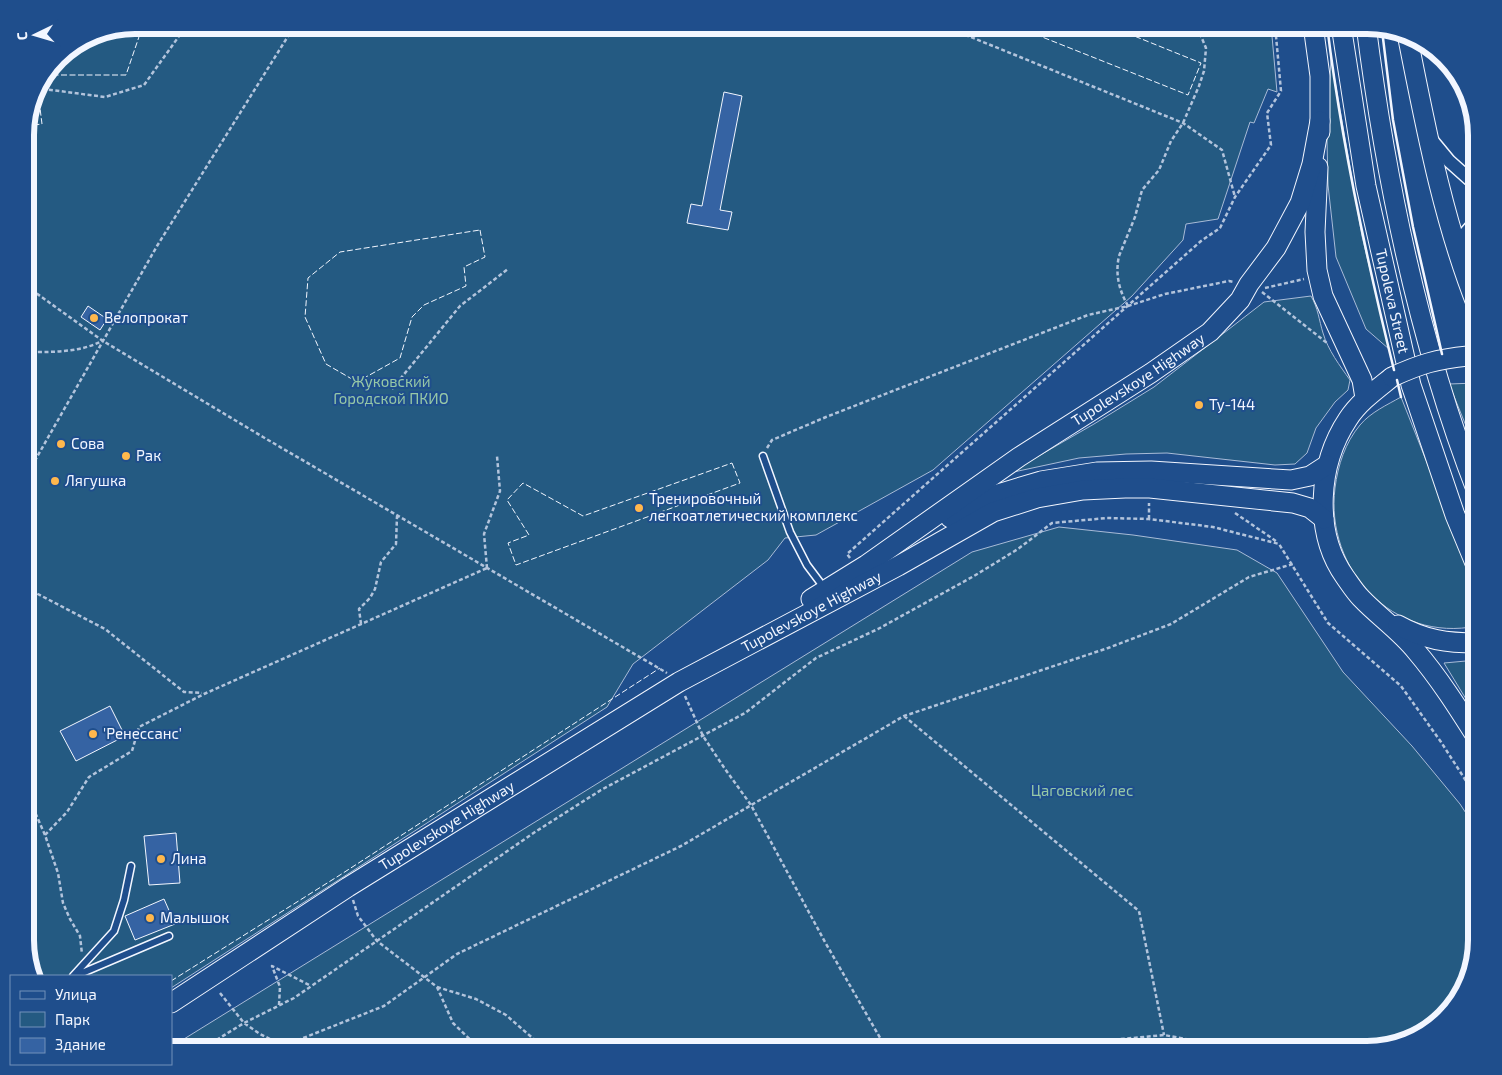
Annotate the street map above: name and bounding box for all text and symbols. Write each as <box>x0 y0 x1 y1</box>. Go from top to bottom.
north arrow <box>10 10 60 60</box>
text: С <box>13 31 30 41</box>
street label: Tupoleva Street <box>1372 247 1414 355</box>
place label: Велопрокат <box>104 308 188 326</box>
marker: Велопрокат <box>88 312 100 324</box>
street label: Tupolevskoye Highway <box>1068 329 1208 429</box>
park label: Жуковский Городской ПКИО <box>333 372 449 407</box>
place label: Ty-144 <box>1209 395 1255 413</box>
marker: Ty-144 <box>1193 399 1205 411</box>
place label: Сова <box>71 434 105 452</box>
marker: Сова <box>55 438 67 450</box>
place label: Рак <box>136 446 161 464</box>
marker: Рак <box>120 450 132 462</box>
place label: Лягушка <box>65 471 126 490</box>
marker: Лягушка <box>49 475 61 487</box>
place label: Тренировочный легкоатлетический комплекс <box>649 489 858 524</box>
marker: Тренировочный легкоатлетический комплекс <box>633 502 645 514</box>
street label: Tupolevskoye Highway <box>738 566 884 655</box>
place label: 'Ренессанс' <box>103 724 182 742</box>
marker: 'Ренессанс' <box>87 728 99 740</box>
street label: Tupolevskoye Highway <box>375 776 517 874</box>
park label: Цаговский лес <box>1031 781 1133 799</box>
place label: Лина <box>171 849 207 867</box>
marker: Лина <box>155 853 167 865</box>
place label: Малышок <box>160 908 229 926</box>
marker: Малышок <box>144 912 156 924</box>
legend <box>10 975 172 1065</box>
text: Улица <box>55 985 97 1003</box>
text: Парк <box>55 1010 90 1028</box>
text: Здание <box>55 1035 106 1053</box>

